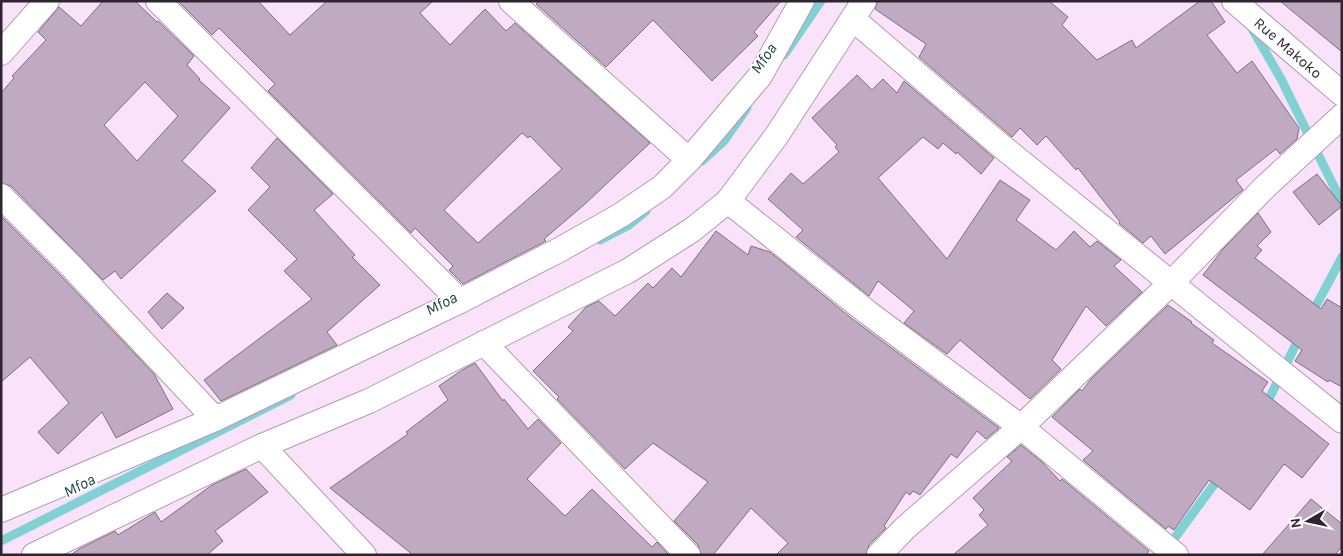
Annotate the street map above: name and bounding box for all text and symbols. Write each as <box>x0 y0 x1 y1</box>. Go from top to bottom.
street label: Rue Makoko <box>1250 14 1326 82</box>
water label: Mfoa <box>746 39 781 77</box>
water label: Mfoa <box>422 287 460 319</box>
water label: Mfoa <box>60 469 98 501</box>
north arrow <box>1283 496 1333 546</box>
text: N <box>1286 517 1305 529</box>

